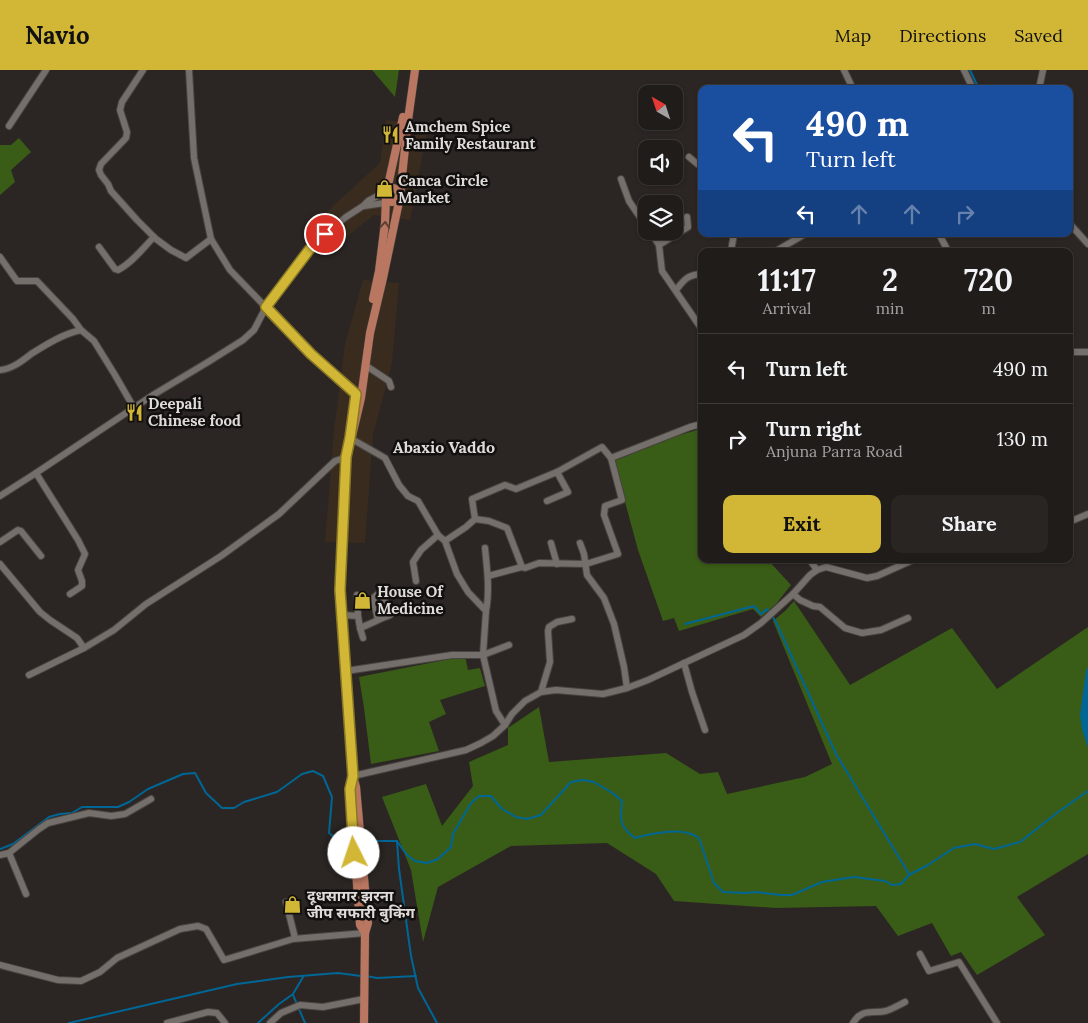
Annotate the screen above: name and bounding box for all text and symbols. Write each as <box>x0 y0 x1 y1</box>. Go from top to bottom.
text: Navio <box>25 20 90 51</box>
text: Map <box>835 24 871 47</box>
text: Directions <box>899 24 986 47</box>
text: Saved <box>1014 24 1063 47</box>
north arrow <box>638 85 682 130</box>
map controls <box>638 85 683 240</box>
text: 490 m <box>806 101 909 146</box>
icon: left <box>723 105 788 170</box>
place label: Amchem Spice Family Restaurant <box>405 117 537 153</box>
restaurant icon: Amchem Spice Family Restaurant <box>381 125 401 145</box>
button: sound <box>638 140 683 185</box>
text: Turn left <box>806 145 896 173</box>
place label: Canca Circle Market <box>398 171 488 207</box>
shop icon: Canca Circle Market <box>374 179 394 199</box>
button: layers <box>638 195 683 240</box>
icon: left <box>792 200 820 228</box>
icon: ahead <box>845 200 873 228</box>
icon: ahead <box>898 200 926 228</box>
icon: right <box>951 200 979 228</box>
pin <box>304 213 346 255</box>
icon: arrive <box>311 220 339 248</box>
one-way arrow <box>379 221 390 229</box>
text: 11:17 <box>758 261 816 299</box>
text: 2 <box>882 261 898 299</box>
text: 720 <box>964 261 1013 299</box>
text: Arrival <box>762 298 811 318</box>
text: min <box>876 298 904 318</box>
text: m <box>981 298 996 318</box>
icon: left <box>723 355 751 383</box>
text: Turn left <box>766 357 847 381</box>
text: 490 m <box>993 357 1048 381</box>
place label: Deepali Chinese food <box>148 394 241 430</box>
restaurant icon: Deepali Chinese food <box>124 402 144 422</box>
text: Turn right <box>766 417 862 441</box>
icon: right <box>723 425 751 453</box>
text: 130 m <box>997 427 1048 451</box>
district label: Abaxio Vaddo <box>393 437 495 457</box>
text: Anjuna Parra Road <box>766 441 903 461</box>
button: Exit <box>723 495 881 553</box>
button: Share <box>891 495 1048 553</box>
place label: House Of Medicine <box>377 582 444 618</box>
shop icon: House Of Medicine <box>353 590 373 610</box>
position arrow <box>327 826 379 878</box>
place label: दूधसागर झरना जीप सफारी बुकिंग <box>307 886 415 923</box>
shop icon: दूधसागर झरना जीप सफारी बुकिंग <box>283 894 303 914</box>

